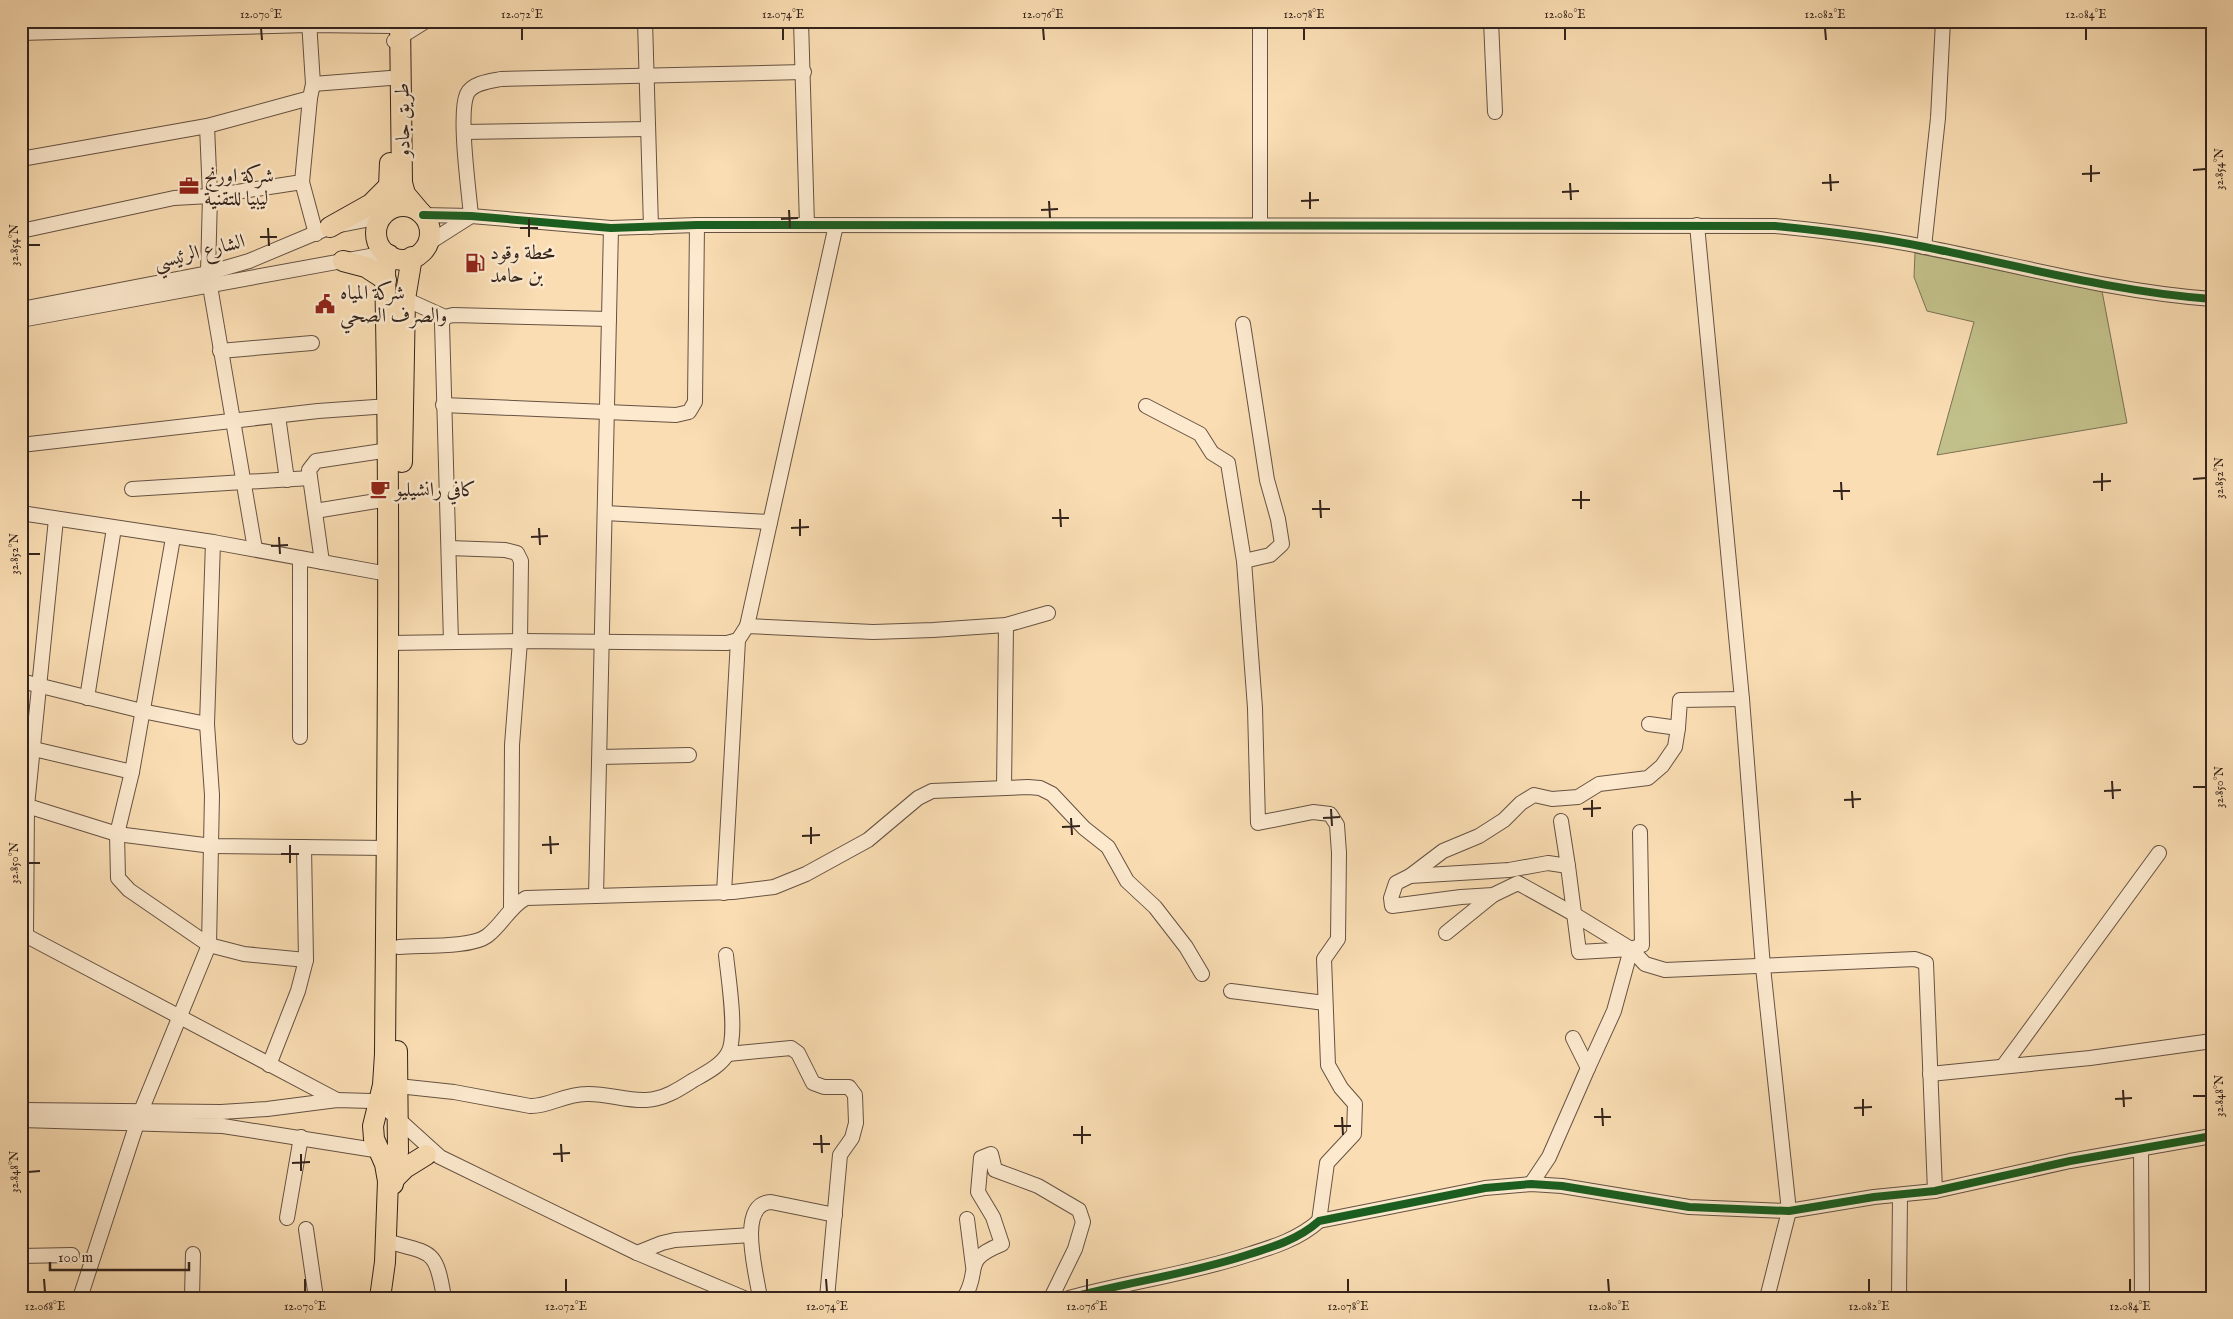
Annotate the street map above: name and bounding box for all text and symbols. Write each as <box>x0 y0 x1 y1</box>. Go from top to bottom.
text: 12.070°E <box>240 7 282 22</box>
text: 12.072°E <box>501 7 543 22</box>
text: 12.074°E <box>762 7 804 22</box>
text: 12.076°E <box>1022 7 1064 22</box>
text: 12.078°E <box>1283 7 1325 22</box>
text: 12.080°E <box>1544 7 1586 22</box>
text: 12.082°E <box>1804 7 1846 22</box>
text: 12.084°E <box>2065 7 2107 22</box>
street label: طريق جادو <box>390 82 417 160</box>
text: 32.854°N <box>2212 148 2227 190</box>
place label: شركة اورنج ليبيا للتقنية <box>204 163 274 212</box>
office icon: شركة اورنج ليبيا للتقنية <box>178 175 200 197</box>
text: 32.854°N <box>7 224 22 266</box>
street label: الشارع الرئيسي <box>151 229 249 281</box>
place label: محطة وقود بن حامد <box>490 241 555 289</box>
fuel station icon: محطة وقود بن حامد <box>464 252 486 274</box>
place label: شركة المياه والصرف الصحي <box>340 280 447 334</box>
public building icon: شركة المياه والصرف الصحي <box>314 293 336 315</box>
text: 32.852°N <box>2212 457 2227 499</box>
cafe icon: كافي رانشيليو <box>369 478 391 500</box>
place label: كافي رانشيليو <box>393 478 476 505</box>
text: 32.852°N <box>7 533 22 575</box>
text: 32.850°N <box>2212 766 2227 808</box>
text: 32.850°N <box>7 842 22 884</box>
text: 32.848°N <box>2212 1074 2227 1117</box>
text: 32.848°N <box>7 1150 22 1193</box>
scale bar <box>50 1239 189 1271</box>
text: 100 m <box>58 1248 94 1267</box>
text: 12.068°E <box>25 1299 65 1314</box>
text: 12.070°E <box>284 1299 326 1314</box>
text: 12.072°E <box>545 1299 587 1314</box>
text: 12.074°E <box>806 1299 848 1314</box>
text: 12.076°E <box>1066 1299 1108 1314</box>
text: 12.078°E <box>1327 1299 1369 1314</box>
text: 12.080°E <box>1588 1299 1630 1314</box>
text: 12.082°E <box>1848 1299 1890 1314</box>
text: 12.084°E <box>2109 1299 2151 1314</box>

